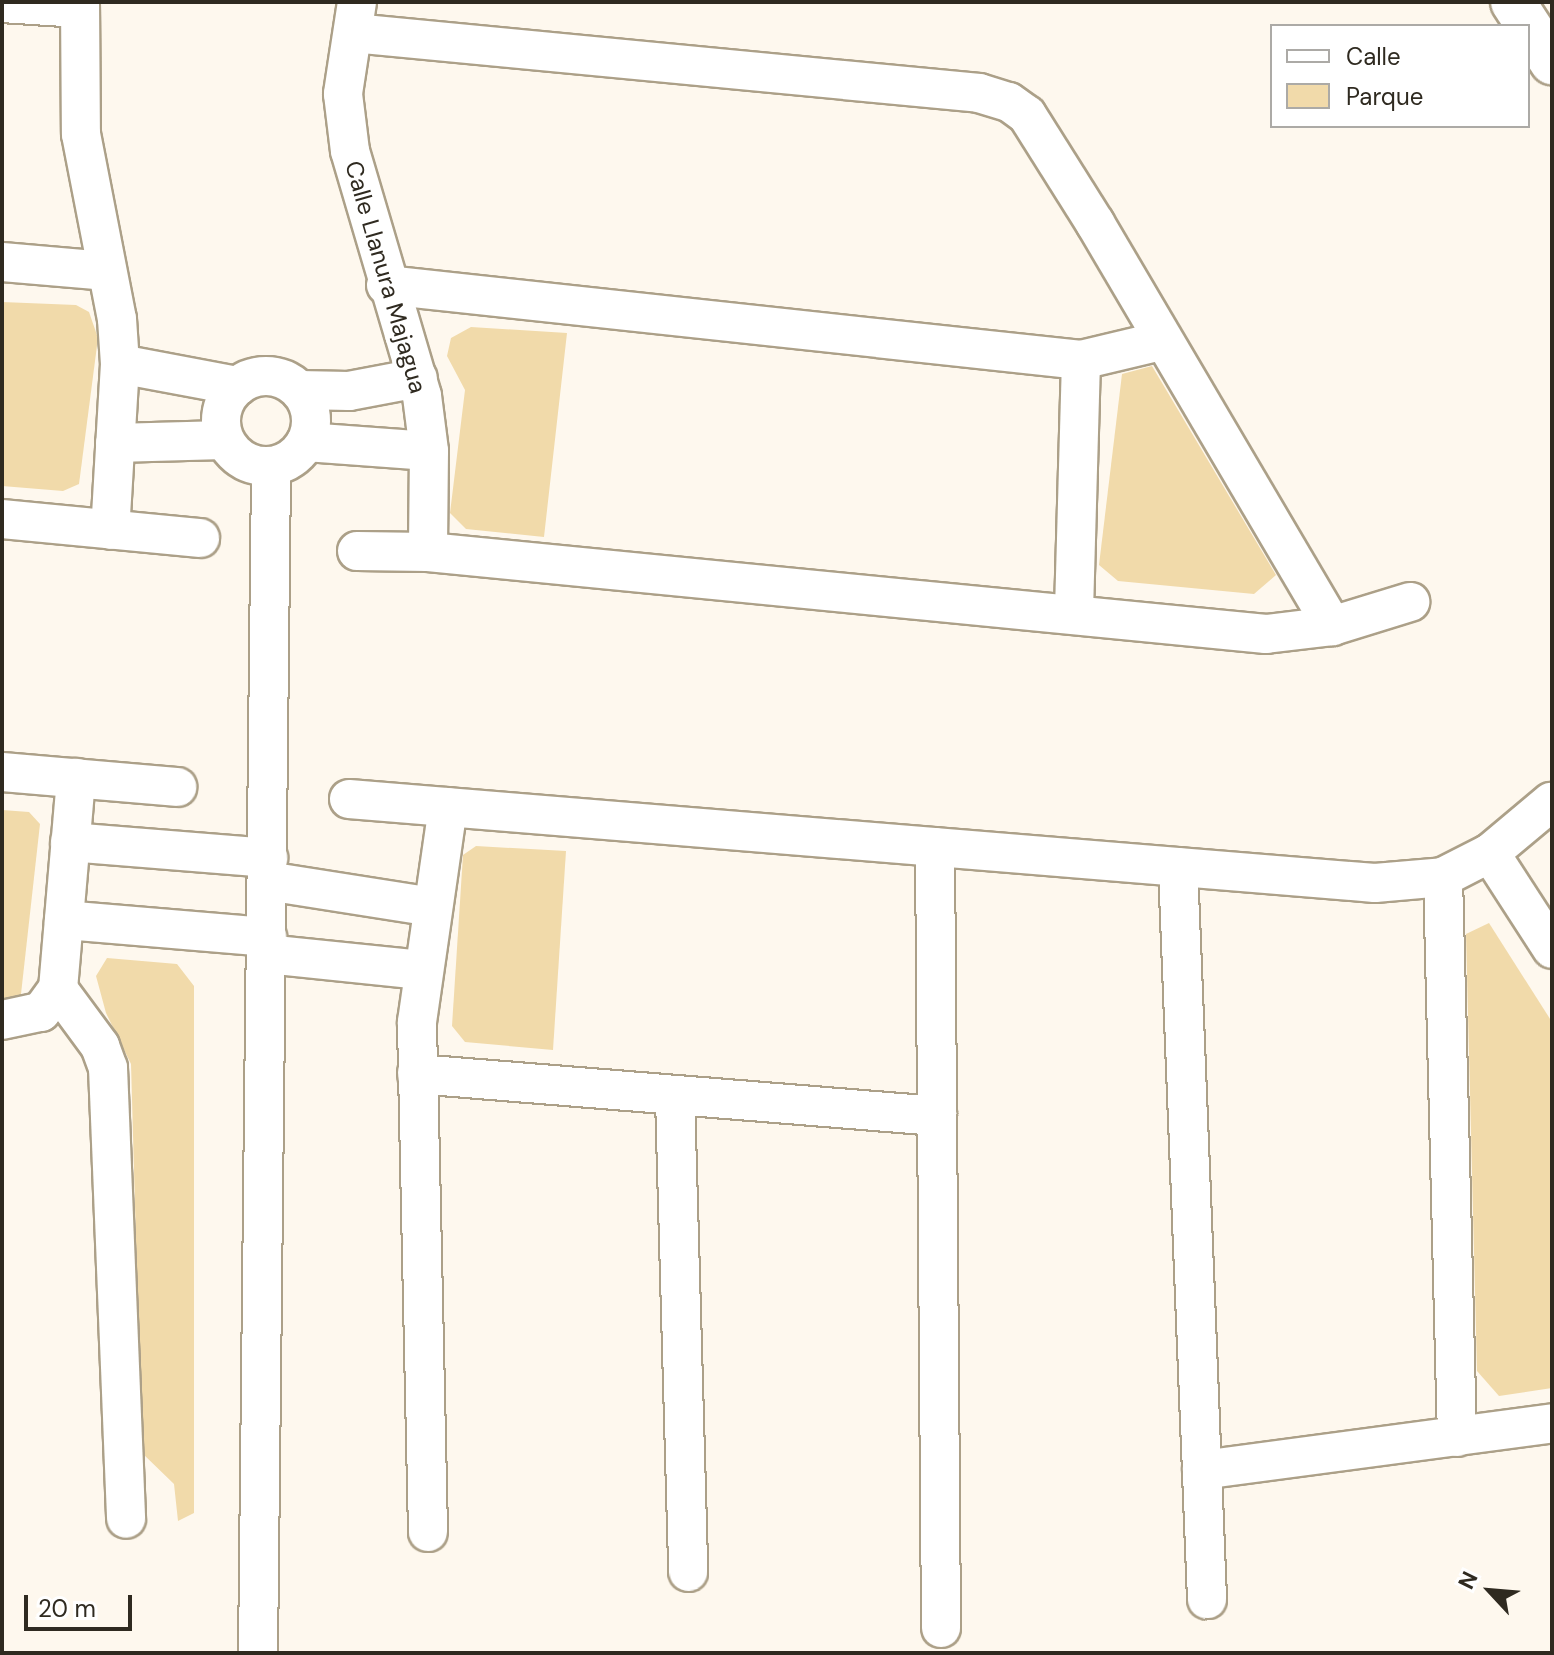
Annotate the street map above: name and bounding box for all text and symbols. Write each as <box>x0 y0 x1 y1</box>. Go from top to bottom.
legend <box>1270 24 1530 128</box>
text: Calle <box>1346 41 1401 72</box>
text: Parque <box>1346 81 1423 112</box>
street label: Calle Llanura Majagua <box>339 158 433 396</box>
north arrow <box>1450 1551 1530 1631</box>
text: N <box>1451 1567 1485 1594</box>
scale bar <box>28 1579 136 1629</box>
text: 20 m <box>38 1593 96 1624</box>

